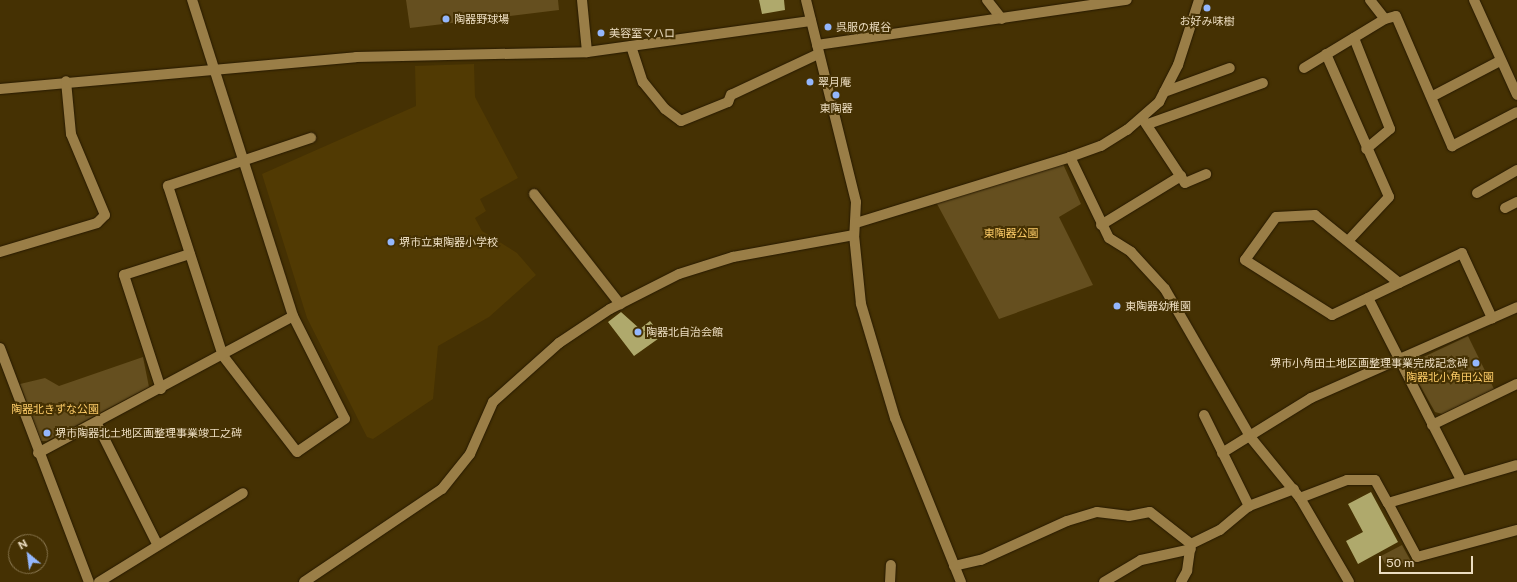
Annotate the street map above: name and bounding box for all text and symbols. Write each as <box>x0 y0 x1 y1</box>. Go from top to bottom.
marker: お好み味樹 <box>1202 3 1212 13</box>
place label: 陶器野球場 <box>454 12 509 26</box>
marker: 陶器野球場 <box>441 14 451 24</box>
place label: お好み味樹 <box>1180 14 1234 28</box>
place label: 呉服の梶谷 <box>836 20 891 34</box>
marker: 呉服の梶谷 <box>823 22 833 32</box>
place label: 美容室マハロ <box>609 26 675 40</box>
marker: 美容室マハロ <box>596 28 606 38</box>
place label: 翠月庵 <box>818 75 851 89</box>
marker: 翠月庵 <box>805 77 815 87</box>
marker: 東陶器 <box>831 90 841 100</box>
place label: 東陶器 <box>820 101 852 115</box>
park label: 東陶器公園 <box>984 226 1038 240</box>
place label: 堺市立東陶器小学校 <box>399 235 498 249</box>
marker: 堺市立東陶器小学校 <box>386 237 396 247</box>
place label: 東陶器幼稚園 <box>1125 299 1191 313</box>
marker: 東陶器幼稚園 <box>1112 301 1122 311</box>
place label: 陶器北自治会館 <box>646 325 723 339</box>
marker: 陶器北自治会館 <box>633 327 643 337</box>
place label: 堺市小角田土地区画整理事業完成記念碑 <box>1270 356 1468 370</box>
marker: 堺市小角田土地区画整理事業完成記念碑 <box>1471 358 1481 368</box>
park label: 陶器北小角田公園 <box>1406 370 1494 384</box>
park label: 陶器北きずな公園 <box>11 402 99 416</box>
place label: 堺市陶器北土地区画整理事業竣工之碑 <box>55 426 242 440</box>
marker: 堺市陶器北土地区画整理事業竣工之碑 <box>42 428 52 438</box>
north arrow <box>8 534 48 574</box>
text: N <box>16 537 29 552</box>
scale bar <box>1381 548 1475 574</box>
text: 50 m <box>1386 556 1414 570</box>

